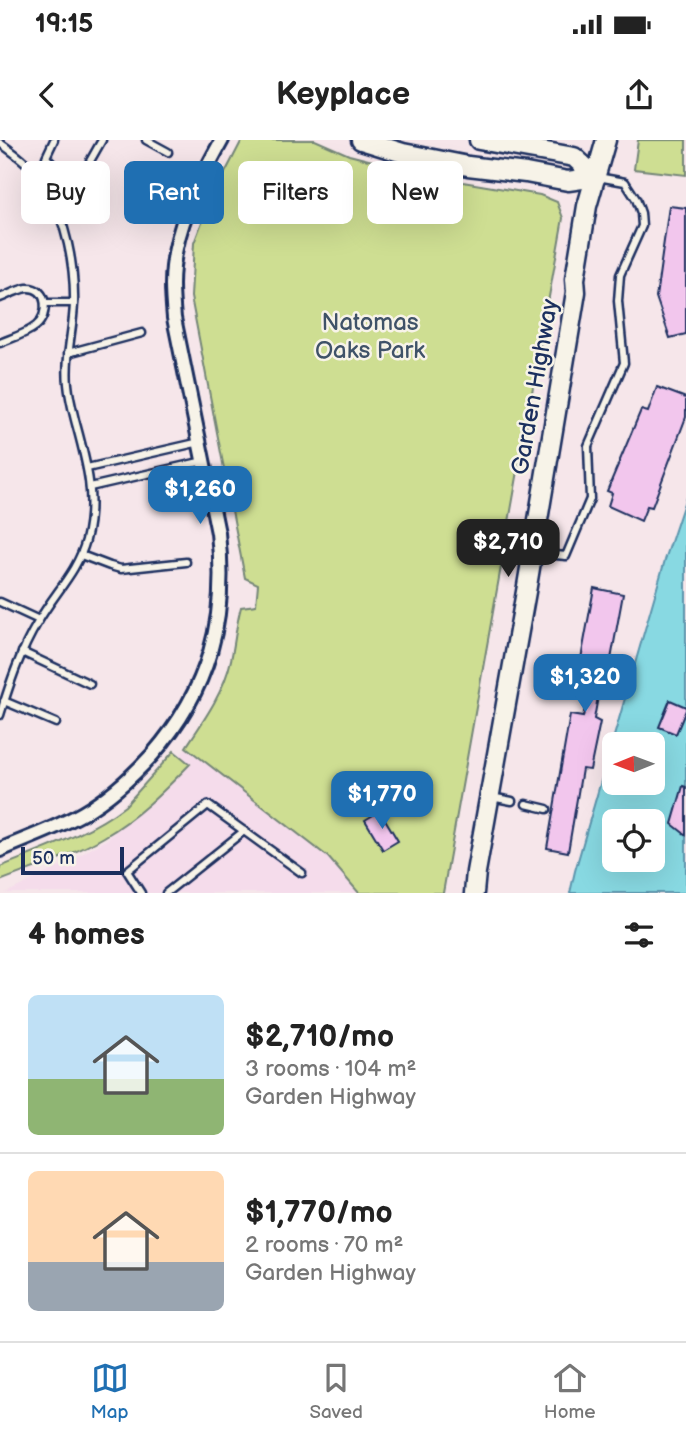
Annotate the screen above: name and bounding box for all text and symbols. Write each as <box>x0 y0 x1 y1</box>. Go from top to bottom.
text: 19:15 <box>35 9 93 40</box>
text: Keyplace <box>276 75 410 114</box>
icon: back <box>28 76 66 114</box>
icon: share <box>620 76 658 114</box>
chip: Buy <box>21 161 110 224</box>
chip: Rent <box>124 161 224 224</box>
chip: Filters <box>238 161 353 224</box>
chip: New <box>367 161 463 224</box>
street label: Garden Highway <box>505 297 565 477</box>
park label: Natomas Oaks Park <box>315 308 425 365</box>
pin: $1,260 <box>143 466 257 526</box>
text: $1,260 <box>164 475 236 503</box>
pin: $2,710 <box>451 520 565 579</box>
text: $2,710 <box>473 528 543 556</box>
pin: $1,320 <box>528 654 642 714</box>
text: $1,320 <box>549 663 621 691</box>
north arrow <box>602 732 665 794</box>
map controls <box>602 732 665 872</box>
pin: $1,770 <box>325 772 439 831</box>
text: $1,770 <box>347 780 417 808</box>
button: locate <box>602 809 665 872</box>
scale bar <box>21 844 124 876</box>
text: 50 m <box>32 847 75 870</box>
icon: filters <box>620 916 658 954</box>
text: 4 homes <box>28 917 145 953</box>
text: $2,710/mo <box>245 1019 394 1055</box>
icon: home <box>84 1023 168 1107</box>
text: 3 rooms · 104 m² <box>245 1055 416 1083</box>
text: Garden Highway <box>245 1083 416 1111</box>
text: $1,770/mo <box>245 1195 393 1231</box>
icon: home <box>84 1199 168 1283</box>
text: 2 rooms · 70 m² <box>245 1231 404 1259</box>
text: Garden Highway <box>245 1259 416 1287</box>
tab: Map <box>90 1359 129 1424</box>
tab: Saved <box>310 1359 363 1424</box>
tab: Home <box>544 1359 596 1424</box>

